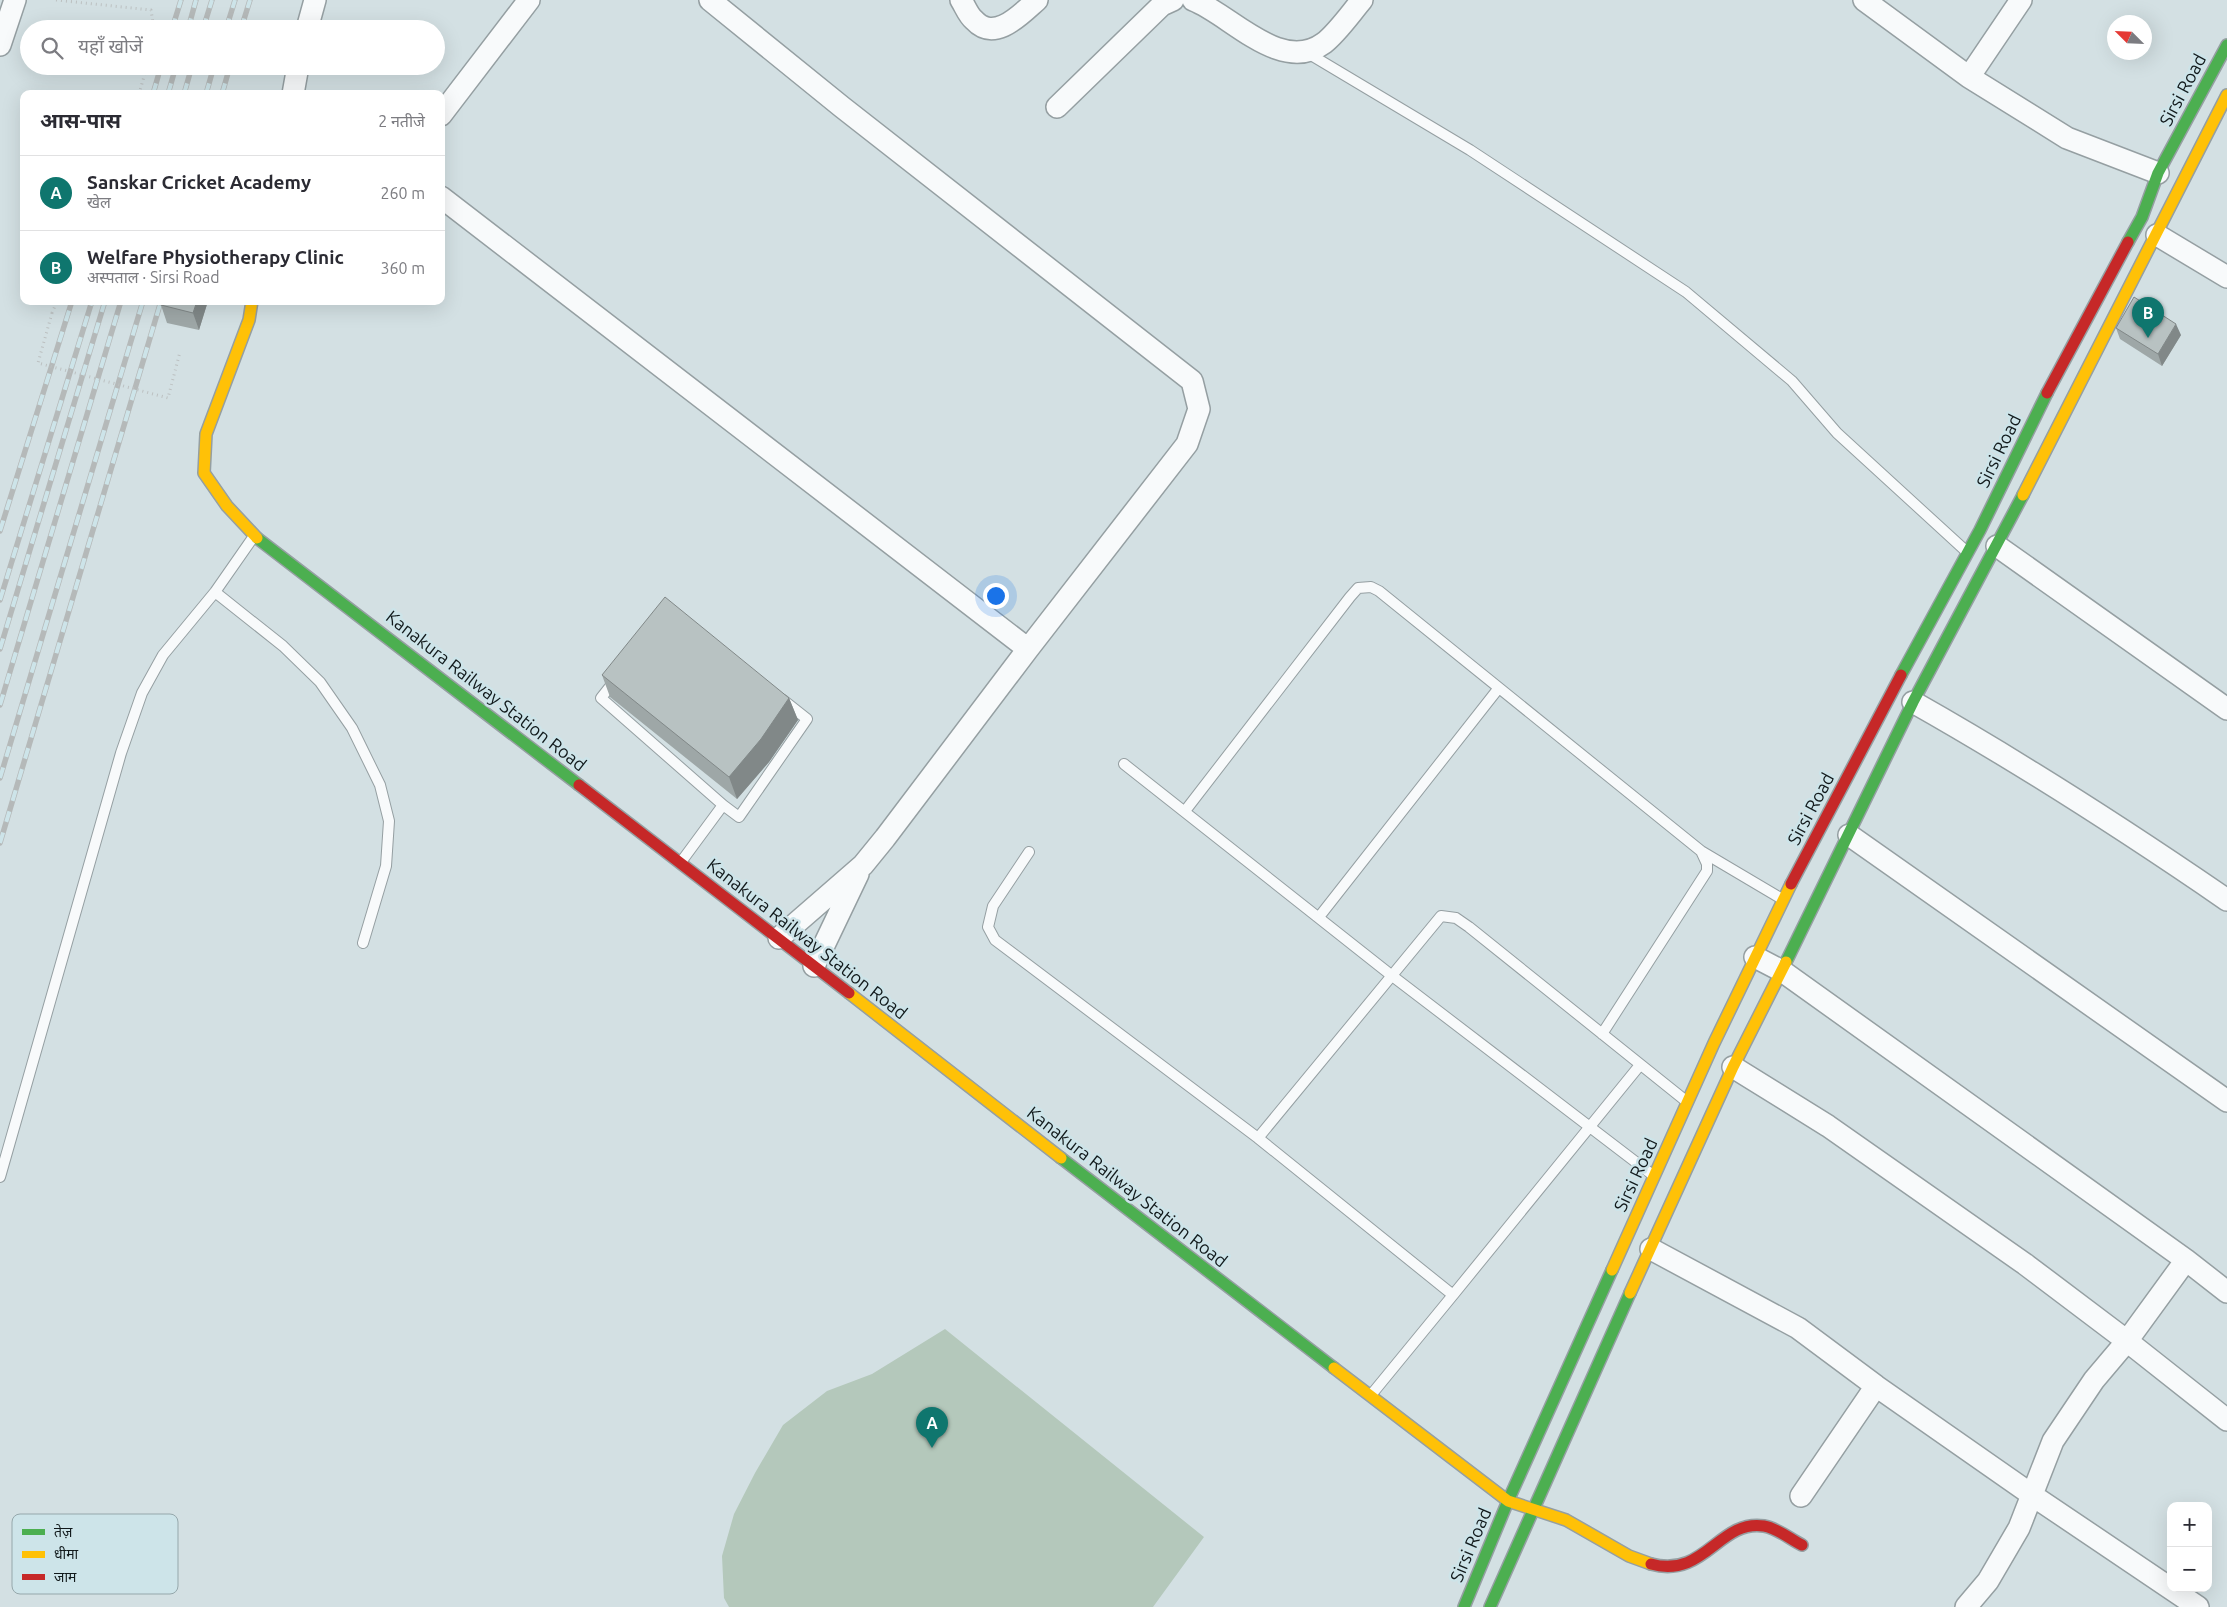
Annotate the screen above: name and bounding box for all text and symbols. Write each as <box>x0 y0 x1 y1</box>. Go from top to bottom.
north arrow <box>2107 15 2152 60</box>
search box <box>20 20 445 75</box>
icon: search <box>38 34 66 62</box>
text: यहाँ खोजें <box>78 35 143 57</box>
street label: Sirsi Road <box>2155 50 2209 129</box>
text: आस-पास <box>40 108 121 132</box>
text: 2 नतीजे <box>378 112 425 130</box>
text: Sanskar Cricket Academy <box>87 171 311 193</box>
text: A <box>50 184 62 202</box>
text: 260 m <box>380 184 425 202</box>
text: खेल <box>87 193 111 211</box>
text: Welfare Physiotherapy Clinic <box>87 246 344 268</box>
text: B <box>51 259 61 277</box>
text: 360 m <box>380 259 425 277</box>
text: अस्पताल · Sirsi Road <box>87 268 220 286</box>
pin: B <box>2132 297 2164 338</box>
street label: Sirsi Road <box>1972 411 2024 490</box>
your location <box>983 583 1009 609</box>
street label: Kanakura Railway Station Road <box>383 606 591 775</box>
street label: Sirsi Road <box>1783 769 1837 848</box>
street label: Kanakura Railway Station Road <box>704 854 912 1023</box>
street label: Kanakura Railway Station Road <box>1024 1102 1232 1271</box>
street label: Sirsi Road <box>1609 1135 1661 1214</box>
pin: A <box>916 1407 948 1448</box>
map controls <box>2167 1502 2212 1592</box>
button: + <box>2167 1502 2212 1547</box>
street label: Sirsi Road <box>1446 1505 1495 1585</box>
legend <box>12 1514 178 1594</box>
text: तेज़ <box>54 1523 73 1540</box>
text: धीमा <box>54 1546 79 1562</box>
button: − <box>2167 1547 2212 1592</box>
text: जाम <box>54 1569 77 1585</box>

